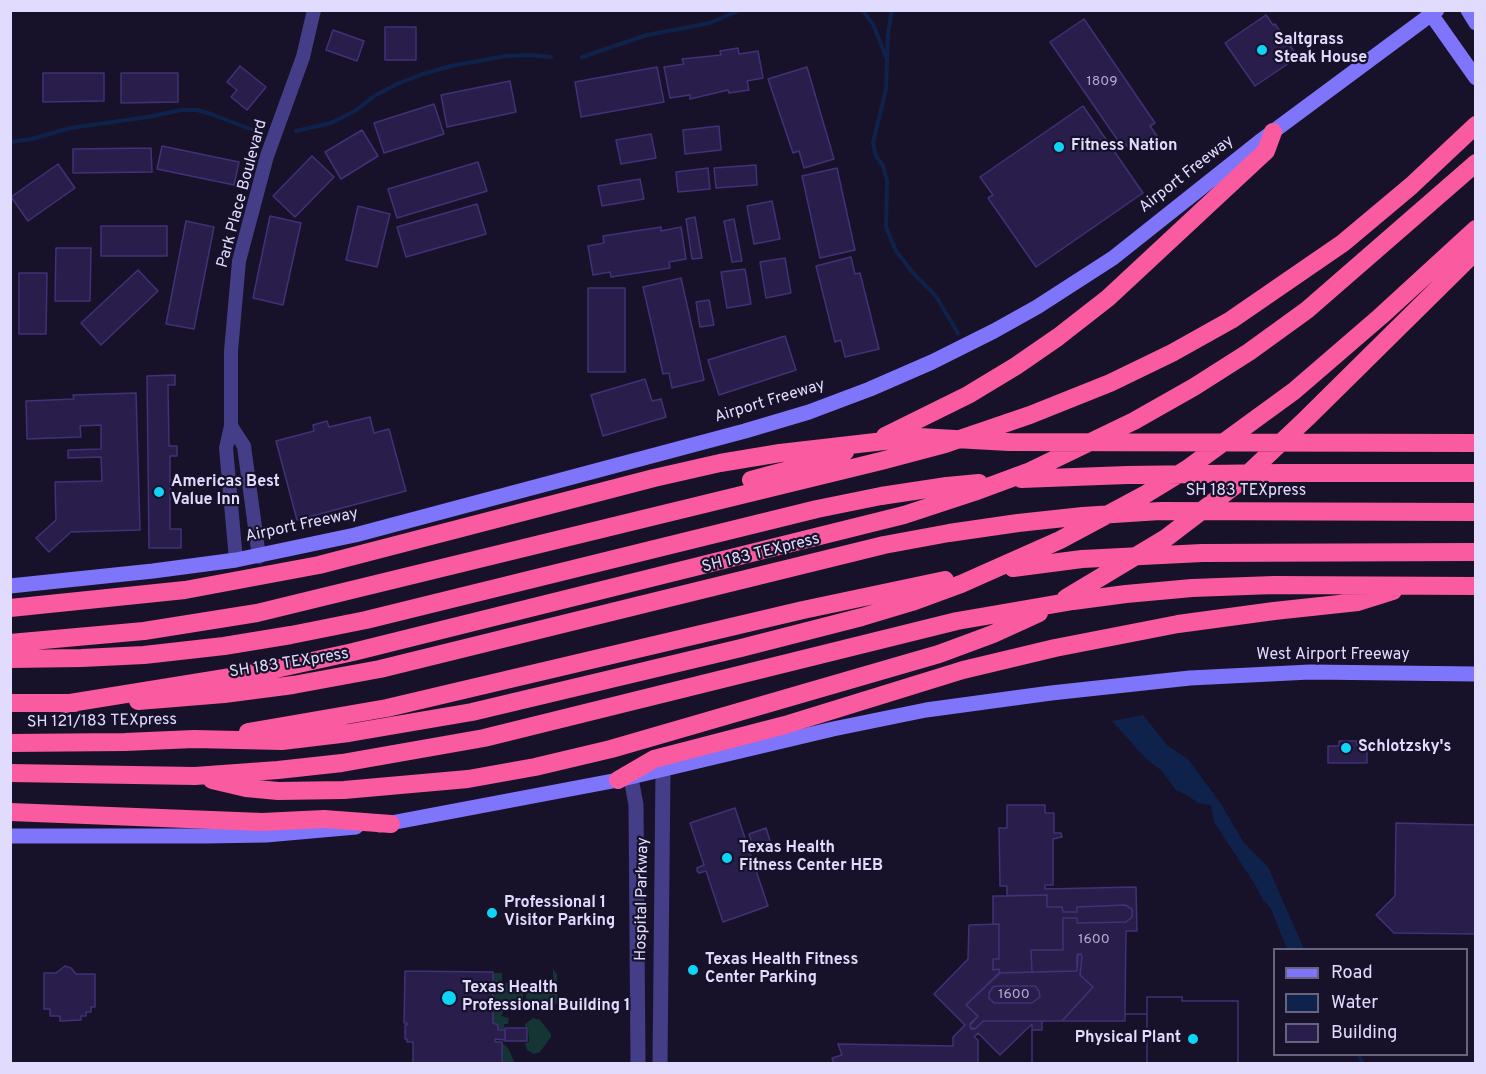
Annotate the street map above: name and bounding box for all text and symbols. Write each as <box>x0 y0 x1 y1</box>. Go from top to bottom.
place label: Saltgrass Steak House <box>1274 31 1367 69</box>
marker: Saltgrass Steak House <box>1255 43 1269 57</box>
house number: 1809 <box>1087 74 1117 90</box>
street label: Park Place Boulevard <box>214 118 272 270</box>
street label: Airport Freeway <box>1136 132 1238 218</box>
place label: Fitness Nation <box>1071 137 1177 157</box>
marker: Fitness Nation <box>1052 140 1066 154</box>
street label: Airport Freeway <box>712 376 828 428</box>
place label: Americas Best Value Inn <box>171 473 280 511</box>
street label: SH 183 TEXpress <box>1186 482 1306 502</box>
marker: Americas Best Value Inn <box>152 485 166 499</box>
street label: Airport Freeway <box>244 505 360 547</box>
street label: SH 183 TEXpress <box>700 530 822 578</box>
street label: SH 183 TEXpress <box>228 645 350 683</box>
street label: West Airport Freeway <box>1256 646 1410 666</box>
street label: SH 121/183 TEXpress <box>27 711 177 733</box>
place label: Schlotzsky's <box>1358 738 1451 758</box>
marker: Schlotzsky's <box>1339 741 1353 755</box>
street label: Hospital Parkway <box>632 837 654 961</box>
place label: Texas Health Fitness Center HEB <box>739 839 883 877</box>
marker: Texas Health Fitness Center HEB <box>720 851 734 865</box>
place label: Professional 1 Visitor Parking <box>504 894 615 932</box>
marker: Professional 1 Visitor Parking <box>485 906 499 920</box>
house number: 1600 <box>1078 932 1110 948</box>
legend <box>1273 948 1468 1056</box>
place label: Texas Health Fitness Center Parking <box>705 951 858 989</box>
text: Road <box>1331 962 1373 985</box>
marker: Texas Health Fitness Center Parking <box>686 963 700 977</box>
place label: Texas Health Professional Building 1 <box>462 979 631 1017</box>
house number: 1600 <box>998 987 1030 1003</box>
marker: Texas Health Professional Building 1 <box>440 989 458 1007</box>
text: Water <box>1331 992 1378 1015</box>
text: Building <box>1331 1022 1397 1045</box>
place label: Physical Plant <box>1075 1029 1181 1049</box>
marker: Physical Plant <box>1186 1032 1200 1046</box>

